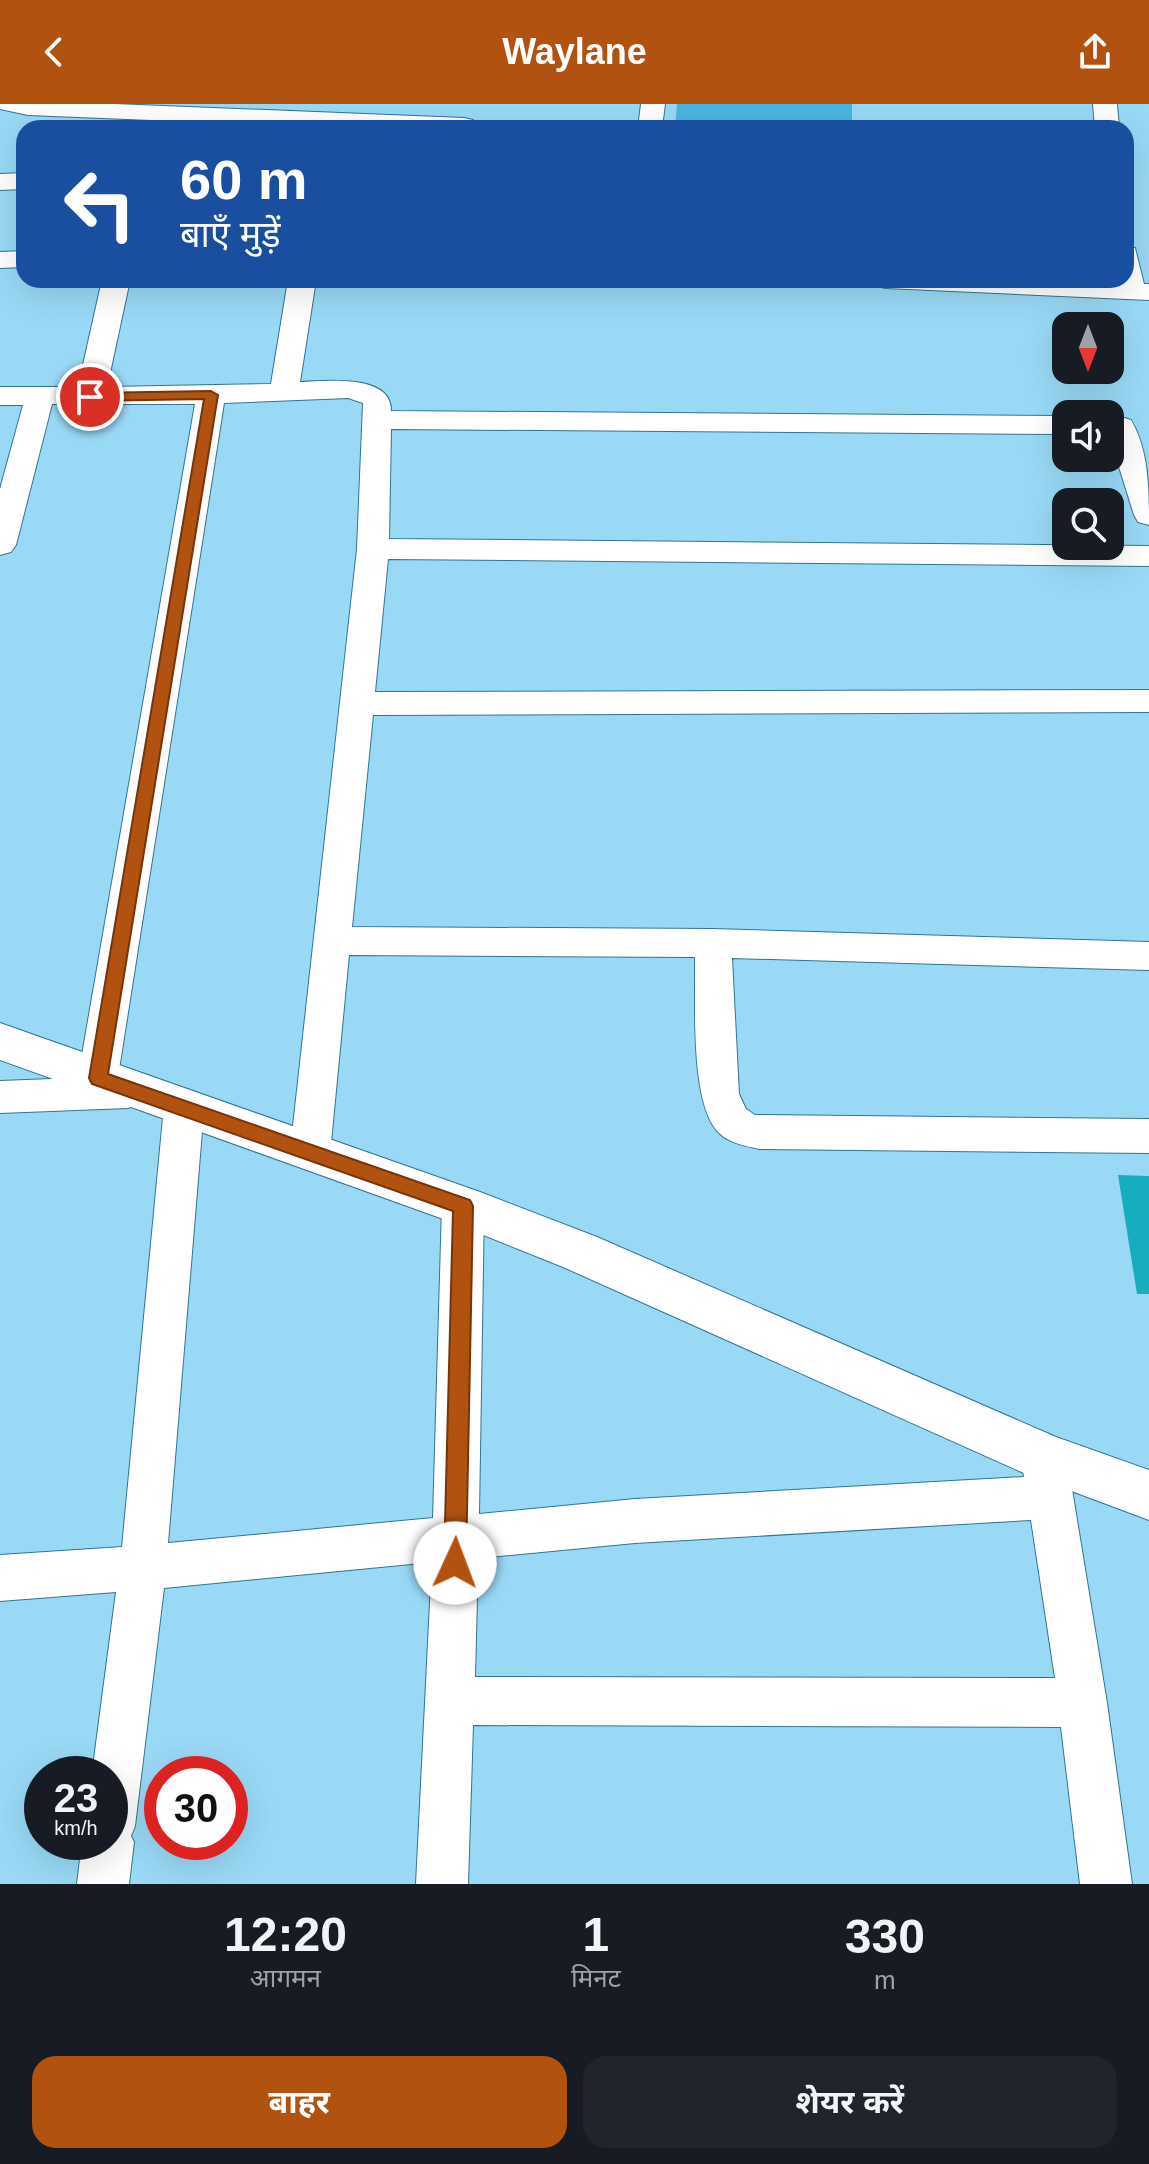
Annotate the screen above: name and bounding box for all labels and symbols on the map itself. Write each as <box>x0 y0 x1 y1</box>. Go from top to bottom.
north arrow <box>1052 312 1124 384</box>
pin <box>56 363 124 431</box>
position arrow <box>413 1521 497 1605</box>
speed limit sign: 30 <box>144 1756 248 1860</box>

